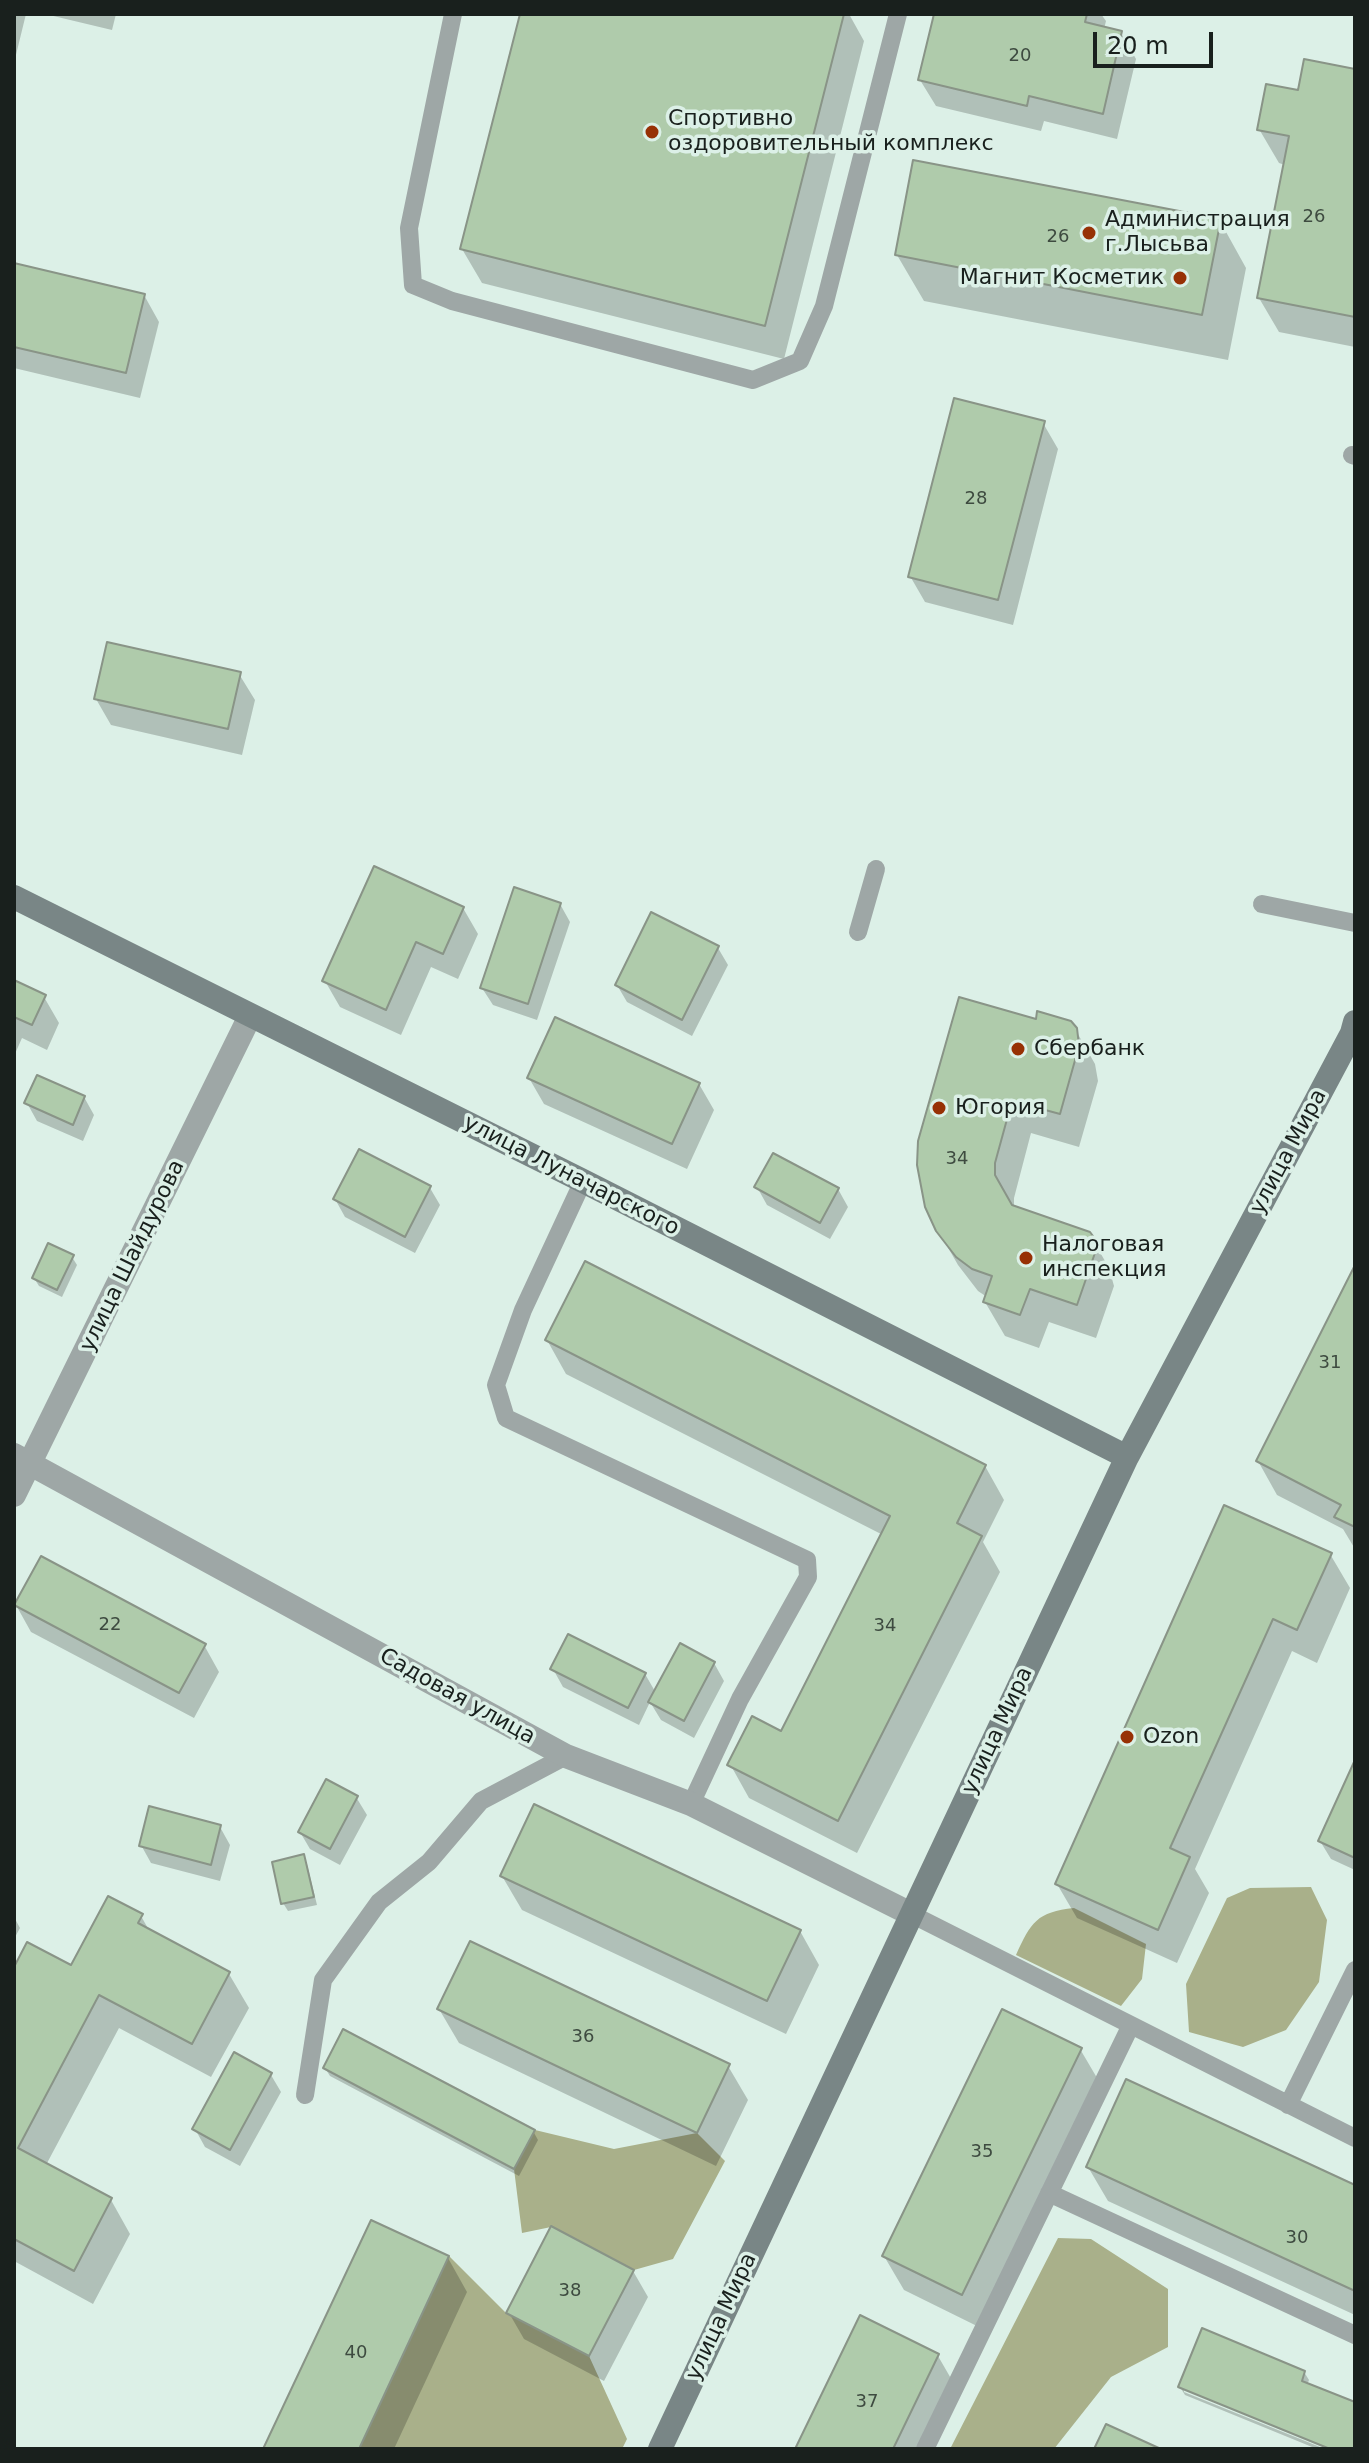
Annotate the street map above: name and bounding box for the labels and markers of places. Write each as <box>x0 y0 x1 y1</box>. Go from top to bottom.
place label: Спортивно оздоровительный комплекс <box>668 106 994 158</box>
marker: Спортивно оздоровительный комплекс <box>643 123 661 141</box>
place label: Администрация г.Лысьва <box>1105 207 1290 258</box>
marker: Администрация г.Лысьва <box>1080 224 1098 242</box>
place label: Магнит Косметик <box>960 265 1164 291</box>
marker: Магнит Косметик <box>1171 269 1189 287</box>
place label: Сбербанк <box>1034 1036 1145 1062</box>
marker: Сбербанк <box>1009 1040 1027 1058</box>
place label: Югория <box>955 1095 1045 1121</box>
marker: Югория <box>930 1099 948 1117</box>
place label: Налоговая инспекция <box>1042 1232 1166 1284</box>
marker: Налоговая инспекция <box>1017 1249 1035 1267</box>
place label: Ozon <box>1143 1724 1199 1750</box>
marker: Ozon <box>1118 1728 1136 1746</box>

